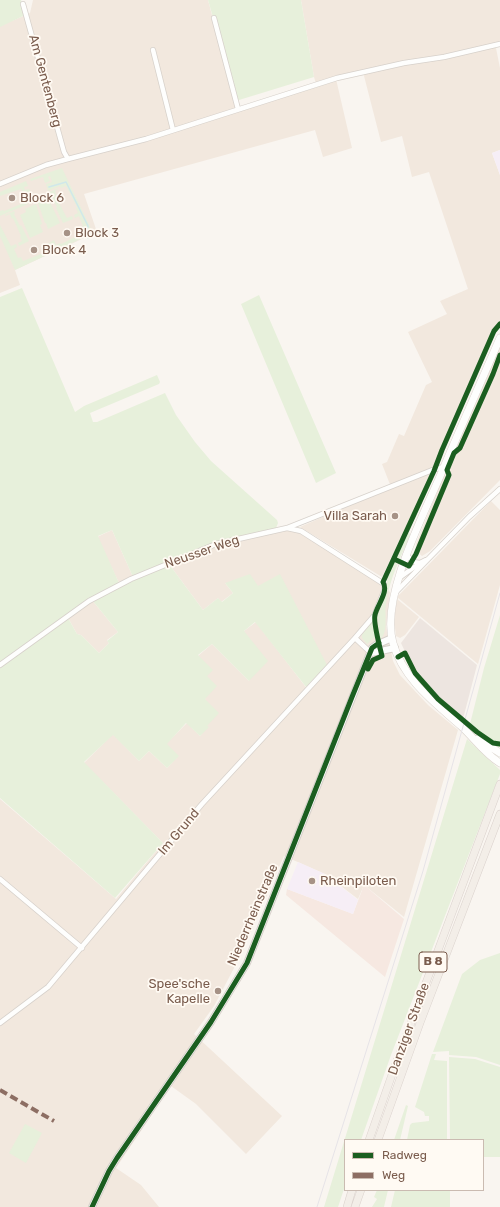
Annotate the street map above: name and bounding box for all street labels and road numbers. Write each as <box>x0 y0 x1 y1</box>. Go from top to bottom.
street label: Am Gentenberg <box>25 33 65 129</box>
street label: Neusser Weg <box>163 532 241 572</box>
street label: Im Grund <box>155 806 203 858</box>
street label: Niederrheinstraße <box>224 862 282 968</box>
road number: B 8 <box>419 952 447 972</box>
street label: Danziger Straße <box>385 981 433 1077</box>

